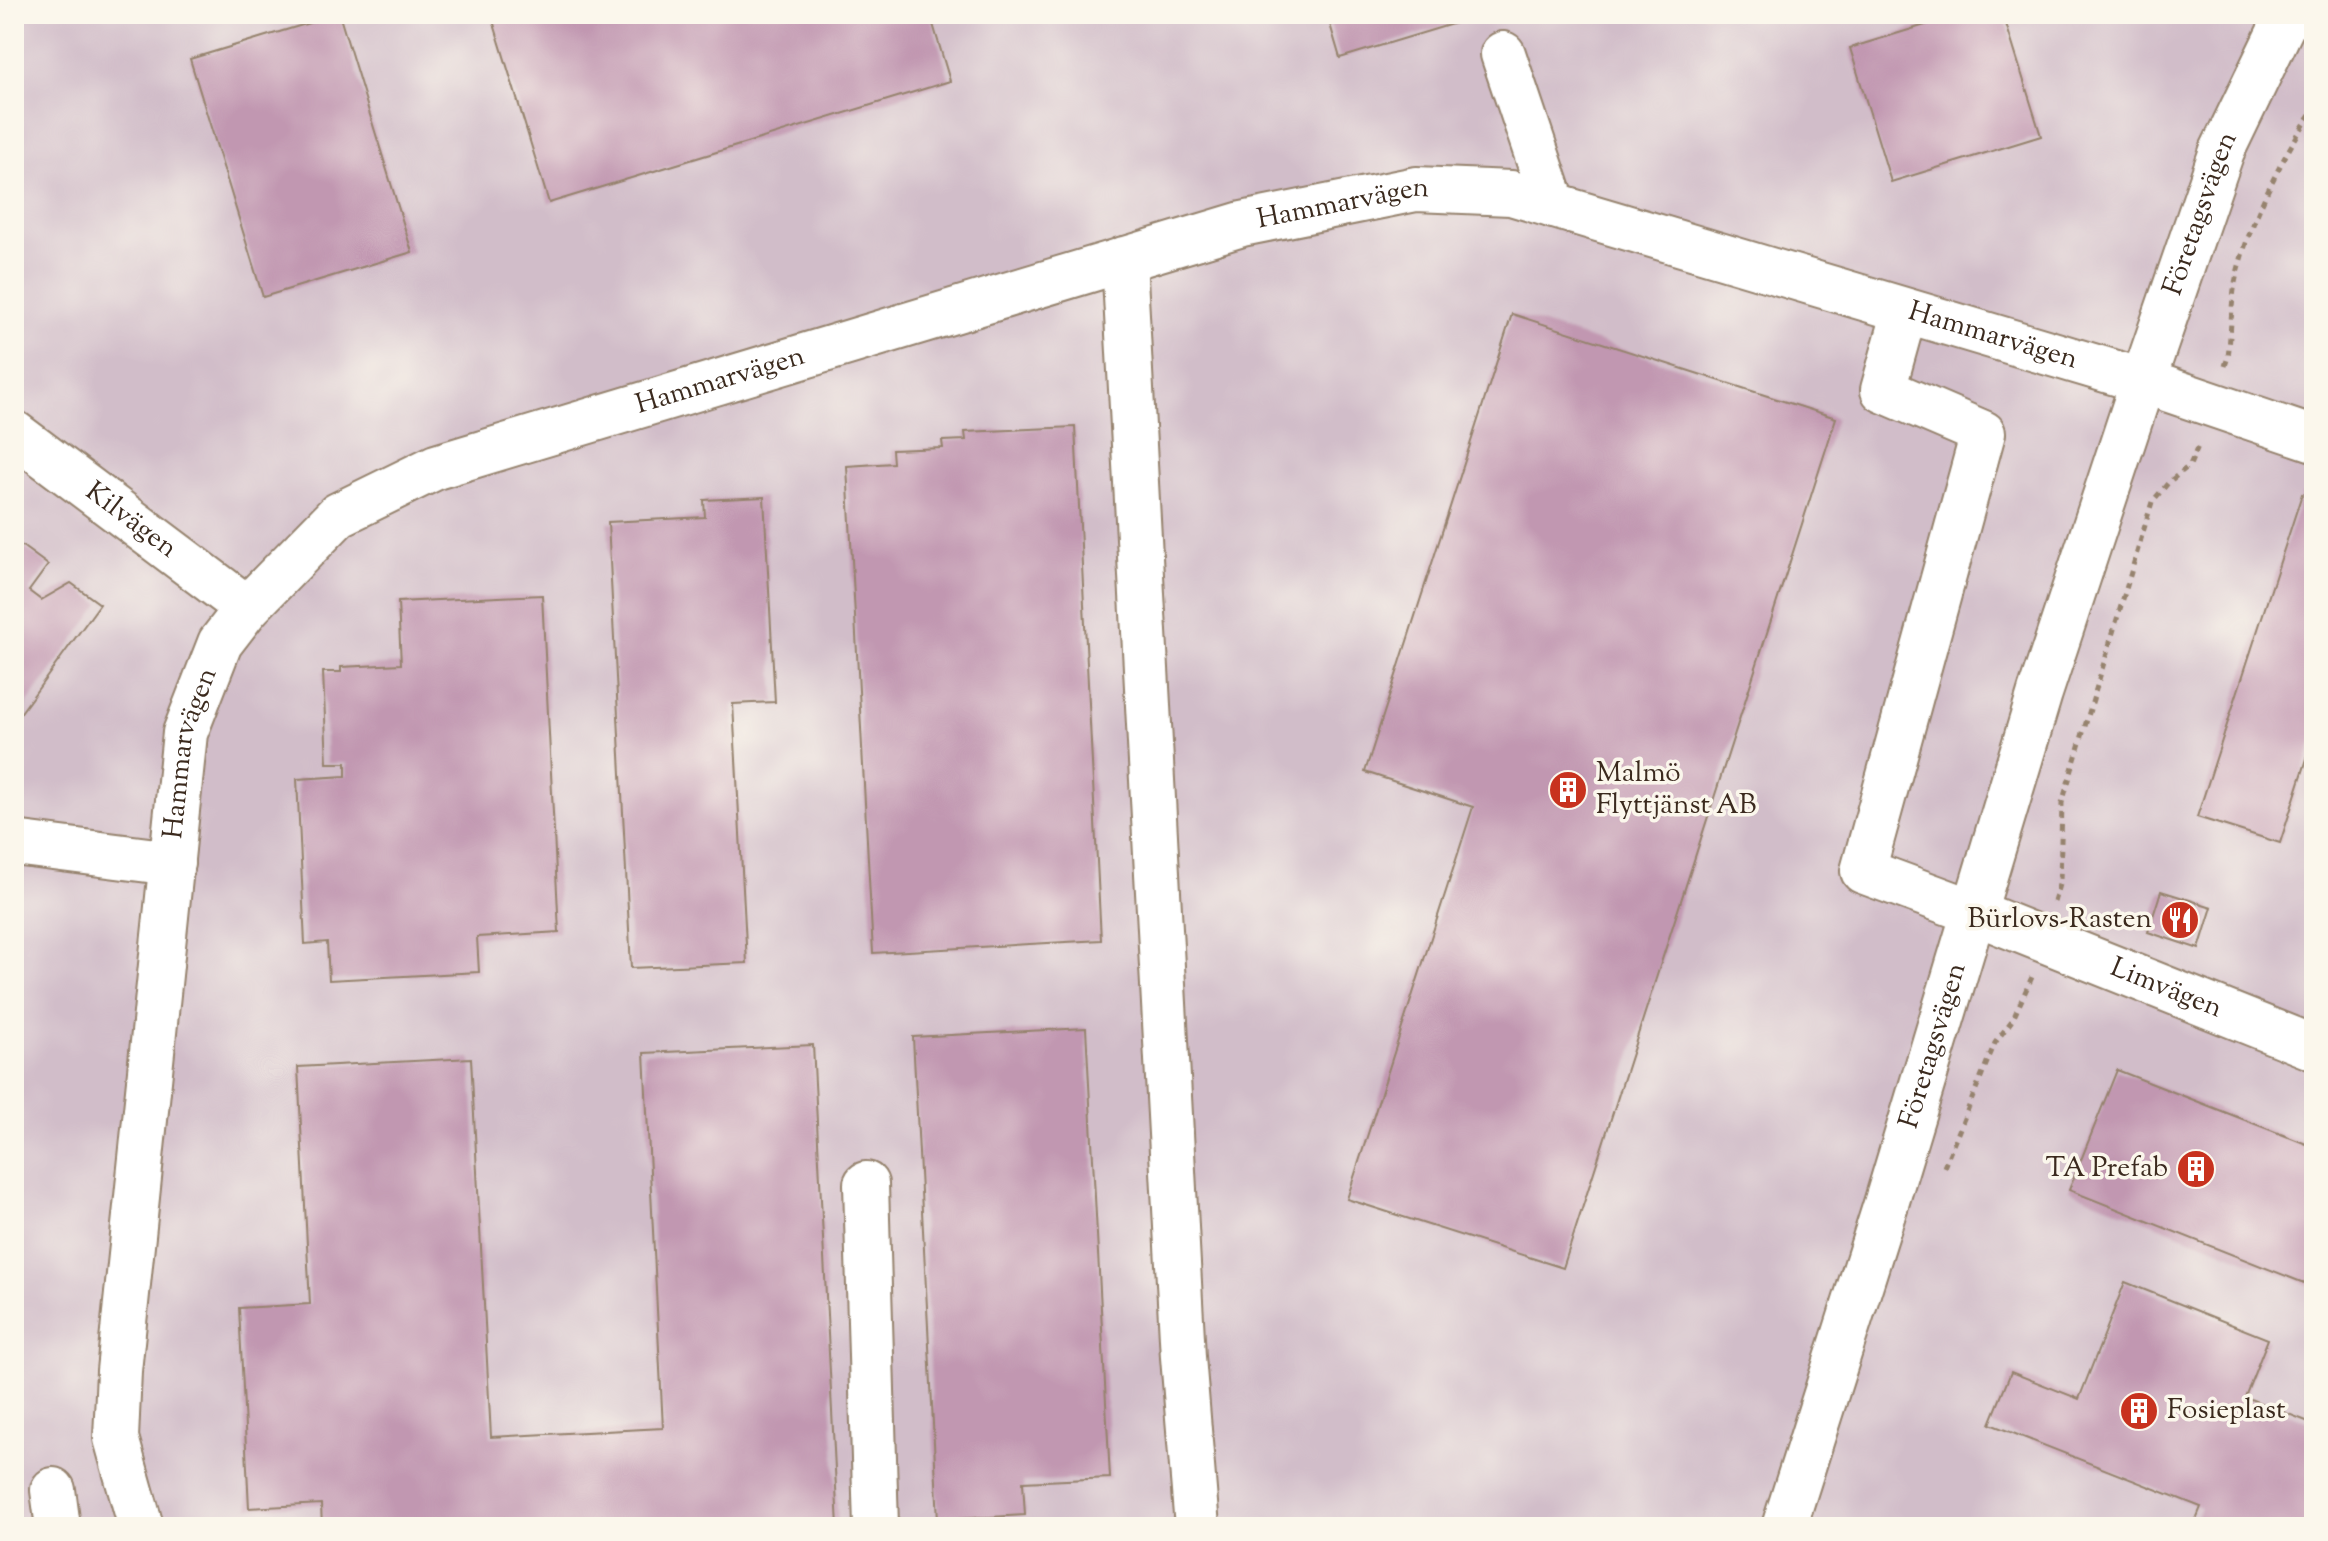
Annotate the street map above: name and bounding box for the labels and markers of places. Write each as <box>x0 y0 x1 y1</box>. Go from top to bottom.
place label: Malmö Flyttjänst AB <box>1596 754 1756 826</box>
building icon: Malmö Flyttjänst AB <box>1547 769 1589 811</box>
restaurant icon: Bürlovs-Rasten <box>2159 899 2201 941</box>
place label: Bürlovs-Rasten <box>1967 900 2152 940</box>
building icon: TA Prefab <box>2175 1148 2217 1190</box>
place label: TA Prefab <box>2046 1149 2168 1189</box>
building icon: Fosieplast <box>2118 1390 2160 1432</box>
place label: Fosieplast <box>2167 1391 2286 1431</box>

